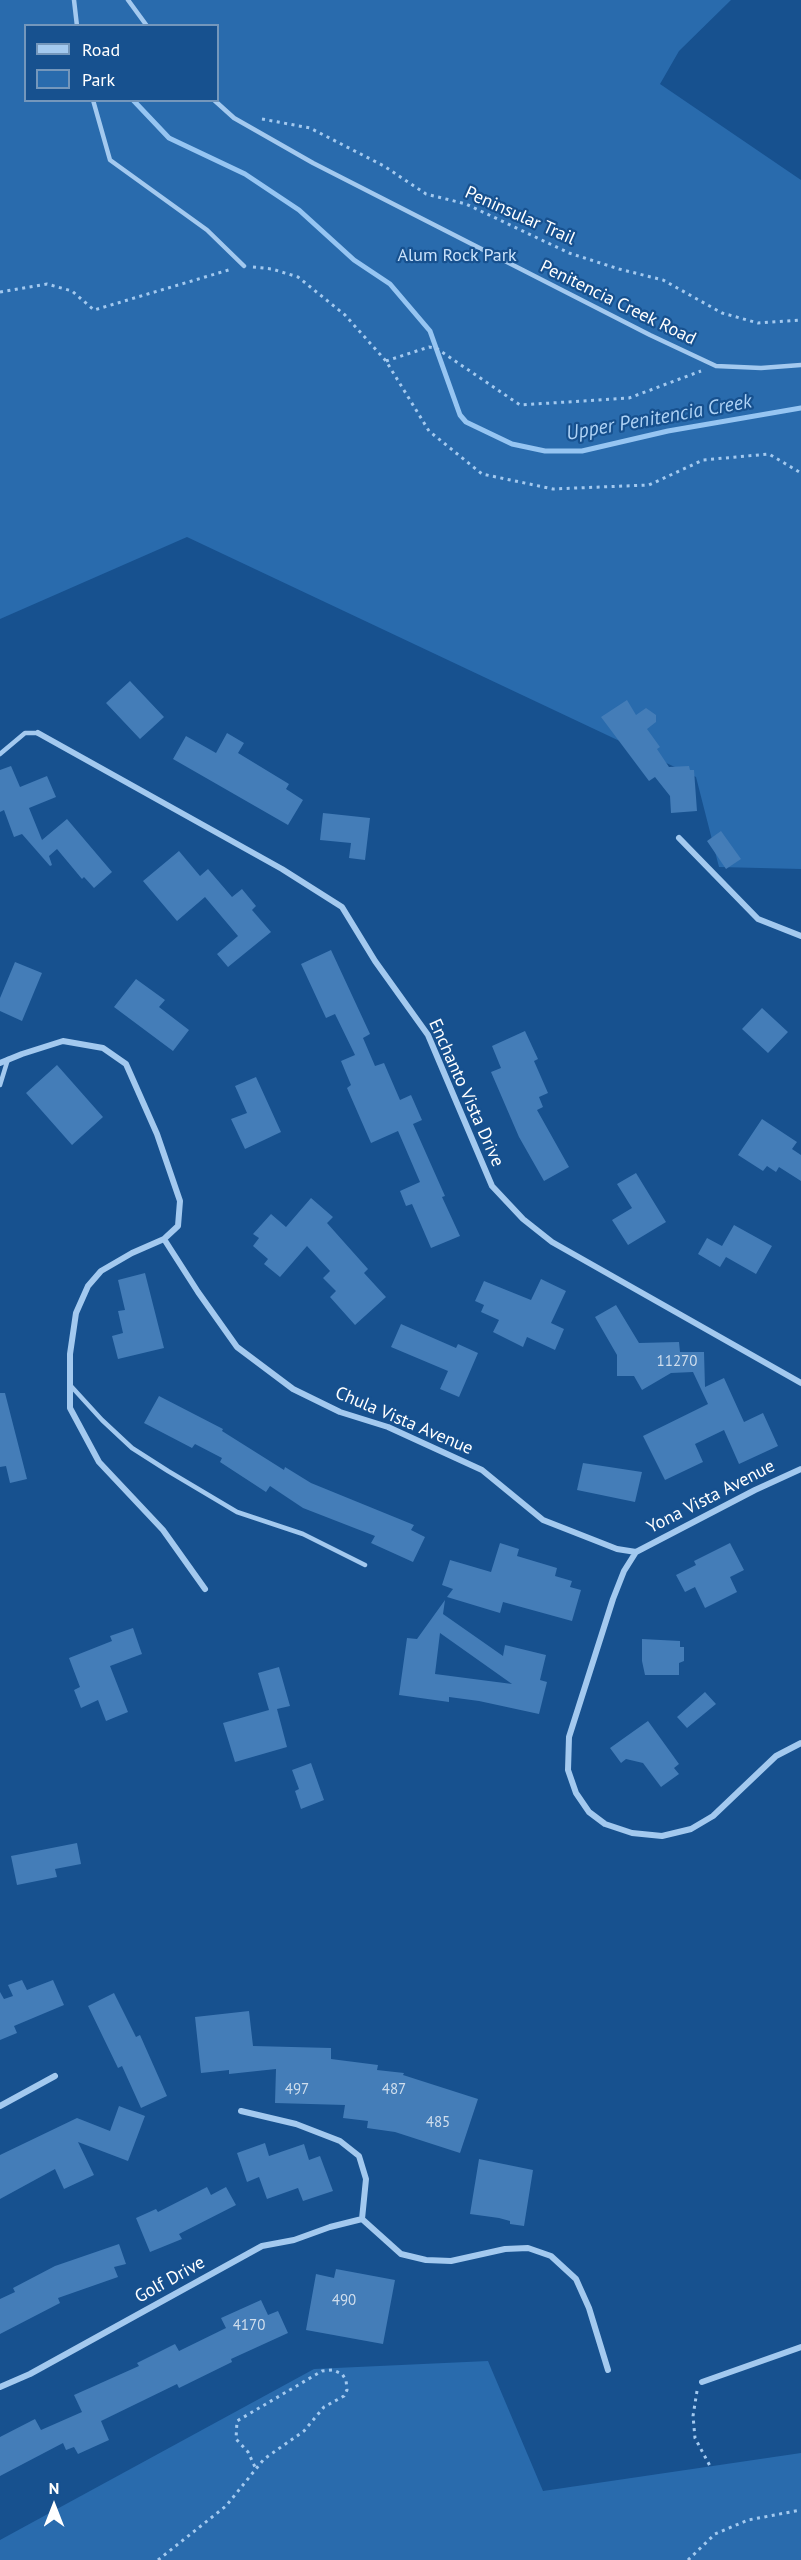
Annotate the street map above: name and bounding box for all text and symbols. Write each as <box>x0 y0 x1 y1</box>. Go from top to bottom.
legend <box>24 24 219 102</box>
text: Road <box>82 38 120 61</box>
text: Park <box>82 68 115 91</box>
street label: Peninsular Trail <box>461 182 579 250</box>
park label: Alum Rock Park <box>397 245 517 267</box>
street label: Penitencia Creek Road <box>537 256 699 350</box>
water label: Upper Penitencia Creek <box>564 390 754 446</box>
street label: Enchanto Vista Drive <box>424 1016 508 1170</box>
house number: 11270 <box>657 1353 697 1371</box>
street label: Chula Vista Avenue <box>332 1382 476 1460</box>
street label: Yona Vista Avenue <box>644 1456 778 1538</box>
house number: 497 <box>285 2081 309 2099</box>
house number: 487 <box>382 2081 406 2099</box>
house number: 485 <box>426 2114 450 2132</box>
street label: Golf Drive <box>131 2252 209 2308</box>
house number: 490 <box>332 2292 356 2310</box>
house number: 4170 <box>233 2317 265 2335</box>
north arrow <box>24 2476 84 2536</box>
text: N <box>49 2478 59 2498</box>

